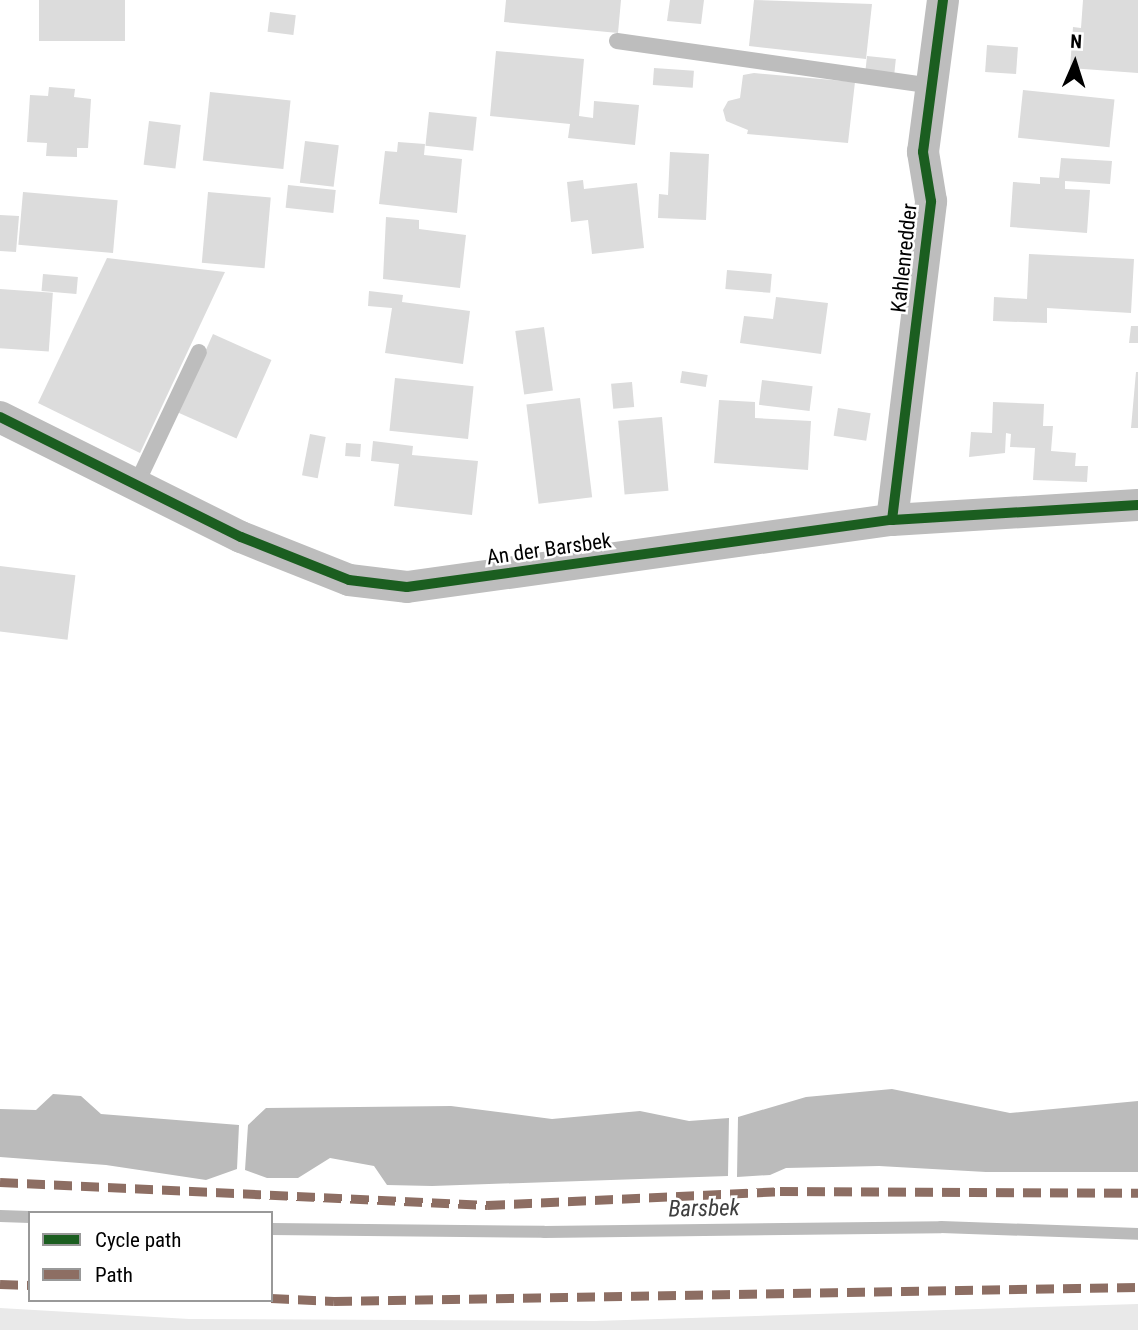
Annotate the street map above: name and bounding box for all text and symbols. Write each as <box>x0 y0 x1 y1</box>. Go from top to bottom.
north arrow <box>1040 28 1110 98</box>
text: N <box>1070 30 1083 53</box>
street label: Kahlenredder <box>886 202 922 314</box>
street label: An der Barsbek <box>485 528 613 570</box>
water label: Barsbek <box>668 1195 740 1223</box>
legend <box>28 1211 273 1302</box>
text: Cycle path <box>95 1228 181 1252</box>
text: Path <box>95 1263 133 1287</box>

